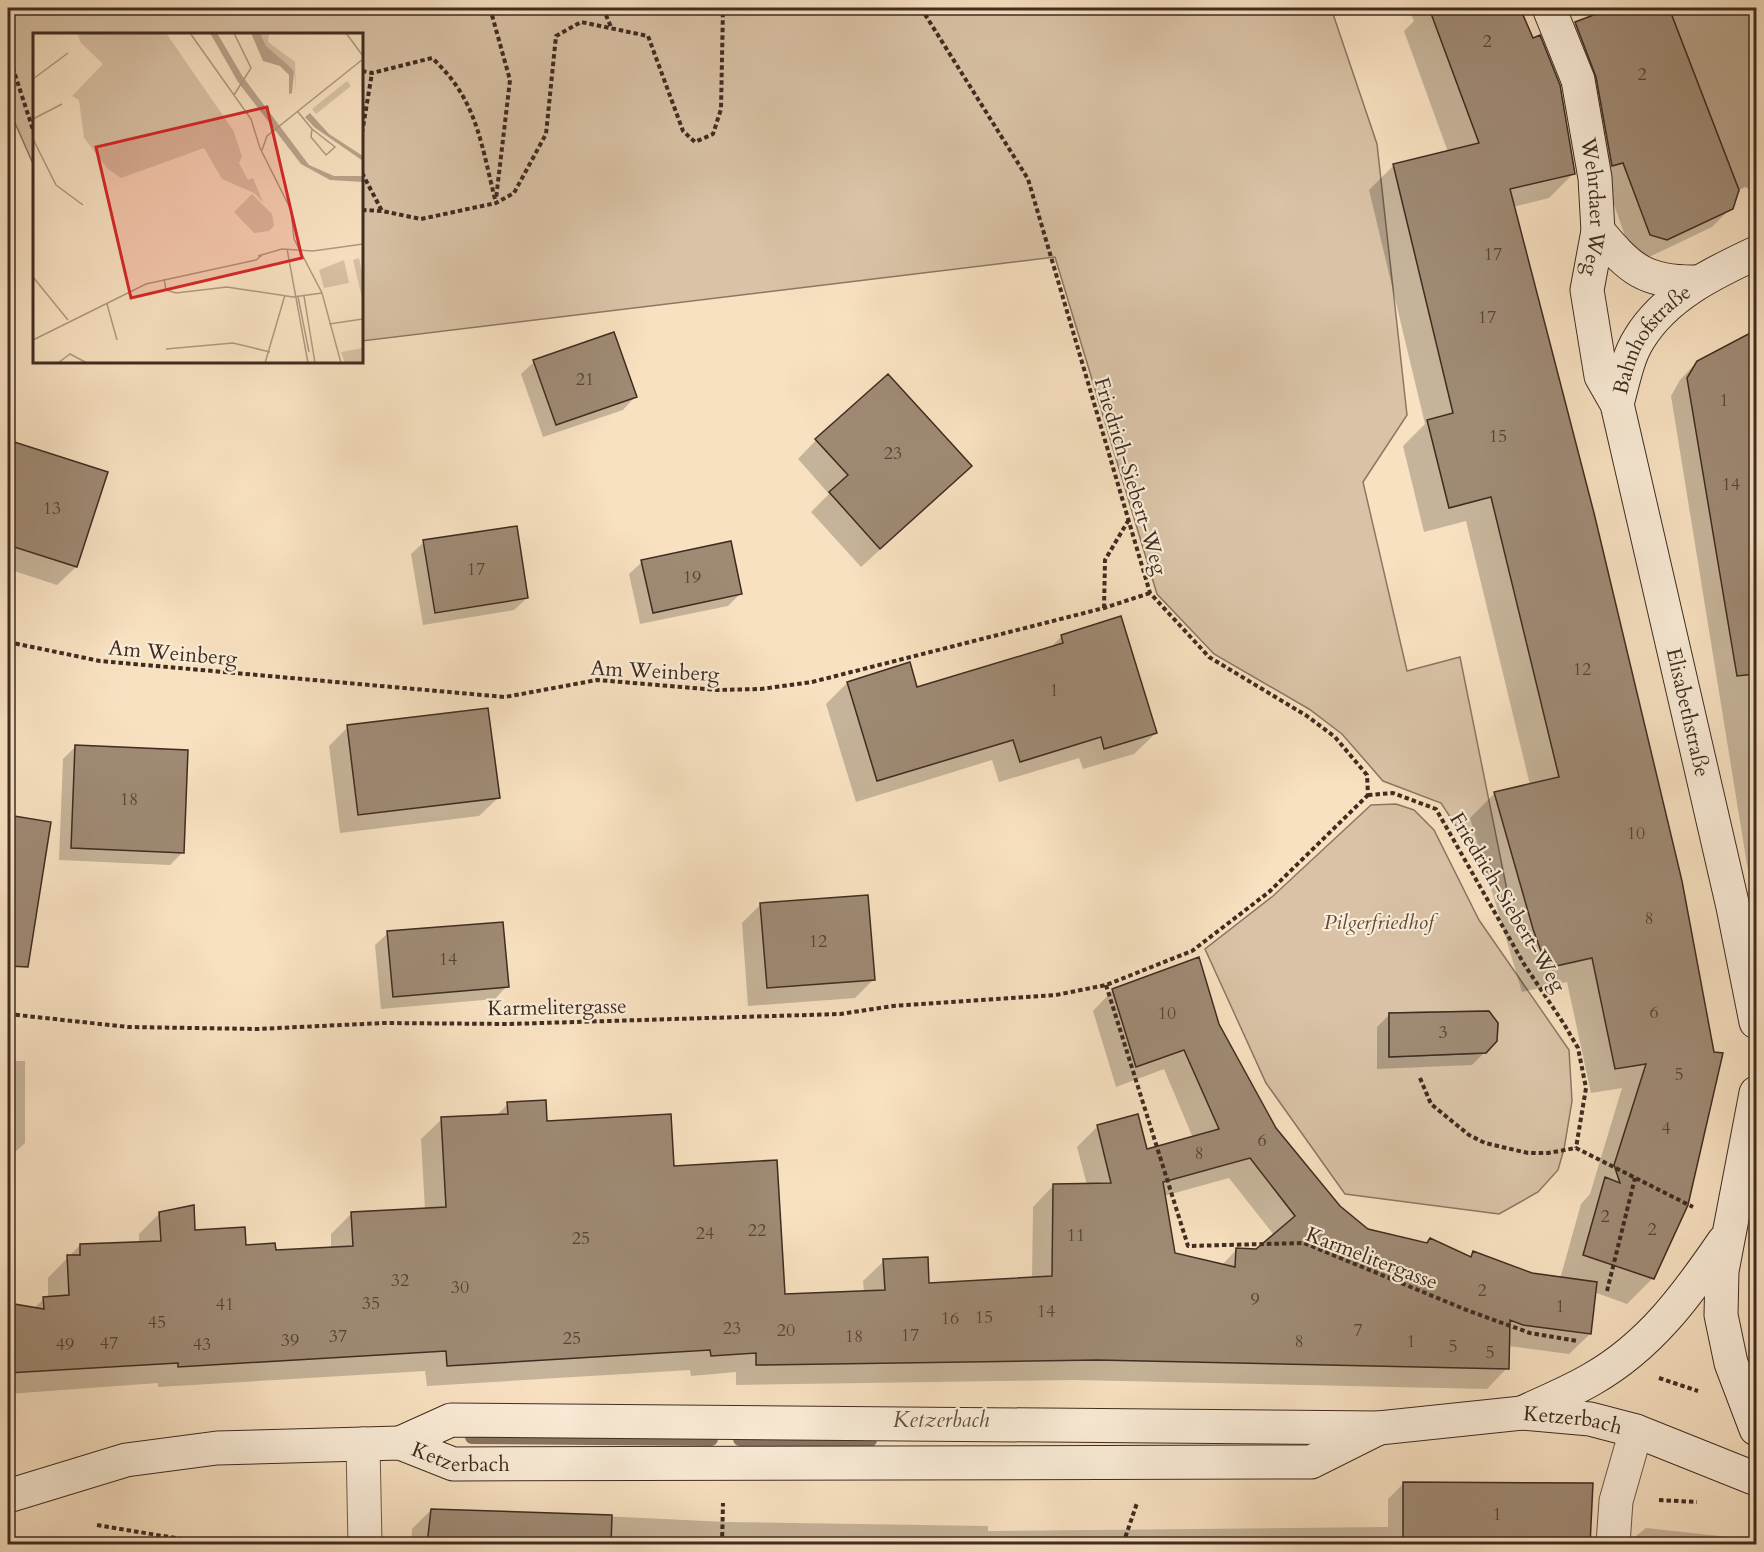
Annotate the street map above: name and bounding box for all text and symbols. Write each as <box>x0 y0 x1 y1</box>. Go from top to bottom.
house number: 2 <box>1482 29 1492 54</box>
inset map <box>33 33 363 363</box>
house number: 2 <box>1637 62 1647 87</box>
street label: Wehrdaer Weg <box>1573 134 1612 279</box>
house number: 17 <box>1484 242 1502 267</box>
street label: Bahnhofstraße <box>1606 278 1697 397</box>
house number: 17 <box>1478 305 1496 330</box>
house number: 21 <box>576 367 594 392</box>
street label: Friedrich-Siebert-Weg <box>1087 374 1174 579</box>
house number: 1 <box>1719 388 1729 413</box>
house number: 15 <box>1489 424 1507 449</box>
house number: 23 <box>884 441 902 466</box>
house number: 14 <box>1722 472 1740 497</box>
house number: 13 <box>43 496 61 521</box>
house number: 17 <box>467 557 485 582</box>
house number: 19 <box>683 565 701 590</box>
street label: Am Weinberg <box>107 633 239 674</box>
street label: Elisabethstraße <box>1659 645 1717 780</box>
street label: Am Weinberg <box>590 654 720 689</box>
house number: 12 <box>1573 657 1591 682</box>
house number: 1 <box>1049 678 1059 703</box>
house number: 18 <box>120 787 138 812</box>
street label: Friedrich-Siebert-Weg <box>1442 807 1573 998</box>
house number: 10 <box>1627 821 1645 846</box>
house number: 8 <box>1644 906 1654 931</box>
park label: Pilgerfriedhof <box>1324 908 1439 937</box>
house number: 12 <box>809 929 827 954</box>
house number: 14 <box>439 947 457 972</box>
street label: Karmelitergasse <box>487 992 627 1023</box>
house number: 6 <box>1649 1000 1659 1025</box>
house number: 10 <box>1158 1001 1176 1026</box>
house number: 3 <box>1438 1020 1448 1045</box>
house number: 5 <box>1674 1062 1684 1087</box>
house number: 4 <box>1661 1116 1671 1141</box>
house number: 6 <box>1257 1128 1267 1153</box>
house number: 8 <box>1194 1141 1204 1166</box>
house number: 2 <box>1600 1204 1610 1229</box>
house number: 2 <box>1647 1217 1657 1242</box>
house number: 22 <box>748 1218 766 1243</box>
street label: Karmelitergasse <box>1302 1220 1442 1297</box>
house number: 24 <box>696 1221 714 1246</box>
house number: 11 <box>1067 1223 1085 1248</box>
house number: 25 <box>572 1226 590 1251</box>
house number: 32 <box>391 1268 409 1293</box>
house number: 30 <box>451 1275 469 1300</box>
house number: 2 <box>1477 1278 1487 1303</box>
house number: 9 <box>1250 1287 1260 1312</box>
house number: 35 <box>362 1291 380 1316</box>
house number: 41 <box>216 1292 234 1317</box>
house number: 1 <box>1555 1294 1565 1319</box>
house number: 14 <box>1037 1299 1055 1324</box>
house number: 15 <box>975 1305 993 1330</box>
house number: 16 <box>941 1306 959 1331</box>
house number: 45 <box>148 1310 166 1335</box>
house number: 23 <box>723 1316 741 1341</box>
house number: 20 <box>777 1318 795 1343</box>
house number: 7 <box>1353 1318 1363 1343</box>
house number: 17 <box>901 1323 919 1348</box>
house number: 37 <box>329 1324 347 1349</box>
house number: 18 <box>845 1324 863 1349</box>
house number: 25 <box>563 1326 581 1351</box>
house number: 39 <box>281 1328 299 1353</box>
house number: 8 <box>1294 1329 1304 1354</box>
house number: 1 <box>1406 1329 1416 1354</box>
house number: 47 <box>100 1331 118 1356</box>
house number: 49 <box>56 1332 74 1357</box>
house number: 43 <box>193 1332 211 1357</box>
house number: 5 <box>1448 1334 1458 1359</box>
house number: 5 <box>1485 1340 1495 1365</box>
street label: Ketzerbach <box>1522 1399 1626 1442</box>
water label: Ketzerbach <box>893 1405 990 1435</box>
street label: Ketzerbach <box>407 1435 510 1479</box>
house number: 1 <box>1492 1502 1502 1527</box>

